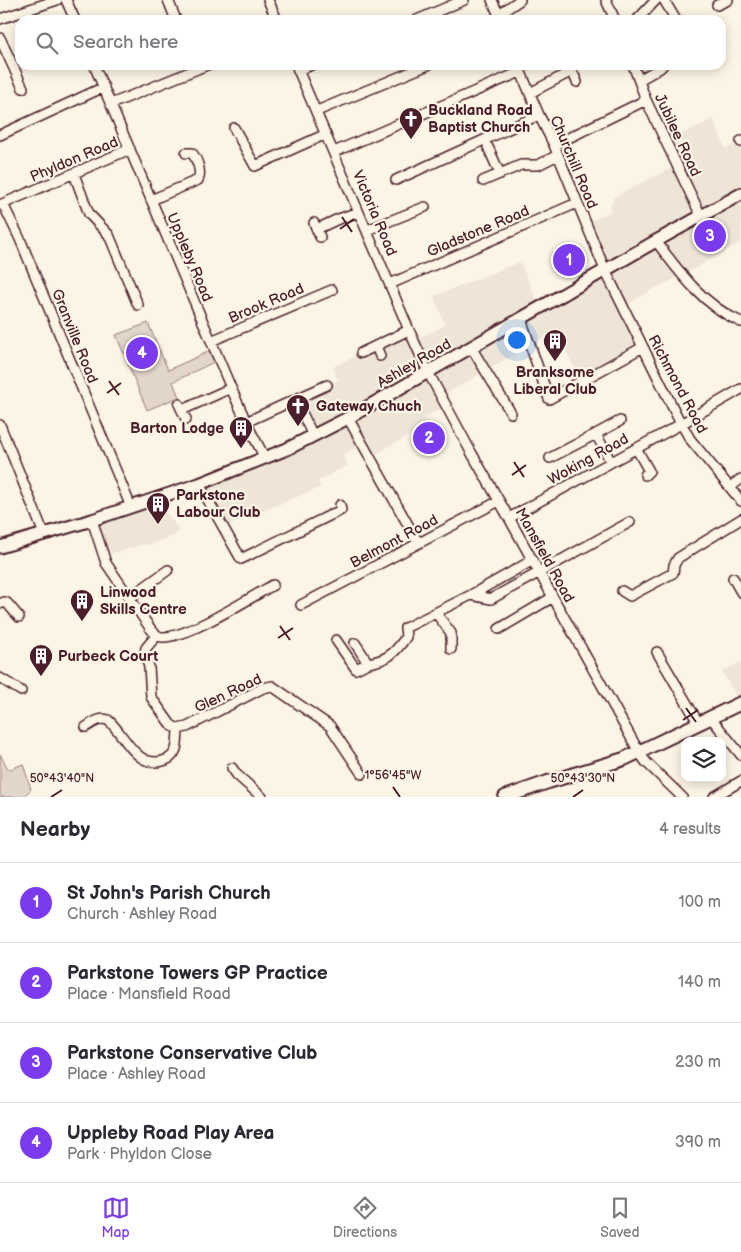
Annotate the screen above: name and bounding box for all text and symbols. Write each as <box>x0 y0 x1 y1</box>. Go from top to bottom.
search box <box>15 15 726 70</box>
icon: search <box>33 29 61 57</box>
text: Search here <box>73 31 178 54</box>
street label: Jubilee Road <box>650 91 705 180</box>
place label: Buckland Road Baptist Church <box>428 101 533 137</box>
church icon: Buckland Road Baptist Church <box>398 106 424 140</box>
street label: Churchill Road <box>545 113 602 212</box>
street label: Phyldon Road <box>27 132 121 187</box>
street label: Victoria Road <box>348 168 401 259</box>
street label: Gladstone Road <box>424 201 532 262</box>
street label: Uppleby Road <box>162 210 217 305</box>
pin: 3 <box>694 217 726 255</box>
pin: 1 <box>553 241 585 279</box>
street label: Brook Road <box>226 279 307 328</box>
street label: Granville Road <box>47 286 102 386</box>
your location <box>504 327 530 353</box>
building icon: Branksome Liberal Club <box>542 328 568 362</box>
street label: Richmond Road <box>644 332 711 437</box>
pin: 4 <box>126 334 158 372</box>
street label: Ashley Road <box>374 335 455 392</box>
place label: Branksome Liberal Club <box>513 363 597 399</box>
church icon: Gateway Chuch <box>285 393 311 427</box>
place label: Gateway Chuch <box>316 397 421 416</box>
building icon: Barton Lodge <box>228 415 254 449</box>
place label: Barton Lodge <box>130 419 224 438</box>
pin: 2 <box>413 419 445 457</box>
street label: Woking Road <box>544 429 632 489</box>
place label: Parkstone Labour Club <box>176 486 261 522</box>
building icon: Parkstone Labour Club <box>145 491 171 525</box>
street label: Mansfield Road <box>511 504 578 606</box>
street label: Belmont Road <box>347 510 441 573</box>
place label: Linwood Skills Centre <box>100 583 187 619</box>
building icon: Linwood Skills Centre <box>69 588 95 622</box>
building icon: Purbeck Court <box>28 643 54 677</box>
place label: Purbeck Court <box>58 647 158 666</box>
street label: Glen Road <box>191 670 265 717</box>
map controls <box>681 737 726 782</box>
button: layers <box>681 737 726 782</box>
text: 1°56'45"W <box>365 768 421 783</box>
text: 50°43'40"N <box>30 771 94 786</box>
text: 50°43'30"N <box>551 771 615 786</box>
text: Nearby <box>20 817 90 842</box>
text: 4 results <box>659 820 721 839</box>
text: St John's Parish Church <box>67 882 271 905</box>
text: 1 <box>33 893 39 912</box>
text: 100 m <box>678 893 721 912</box>
text: Church · Ashley Road <box>67 905 217 924</box>
text: Parkstone Towers GP Practice <box>67 962 328 985</box>
text: 2 <box>31 973 41 992</box>
text: 140 m <box>678 973 721 992</box>
text: Place · Mansfield Road <box>67 985 231 1004</box>
text: Parkstone Conservative Club <box>67 1042 318 1065</box>
text: 3 <box>31 1053 41 1072</box>
text: 230 m <box>675 1053 721 1072</box>
text: Place · Ashley Road <box>67 1065 206 1084</box>
text: Uppleby Road Play Area <box>67 1122 274 1145</box>
text: 4 <box>31 1133 41 1152</box>
text: 390 m <box>675 1133 721 1152</box>
text: Park · Phyldon Close <box>67 1145 212 1164</box>
tab: Map <box>102 1194 130 1241</box>
tab: Directions <box>333 1194 397 1241</box>
tab: Saved <box>600 1194 639 1241</box>

